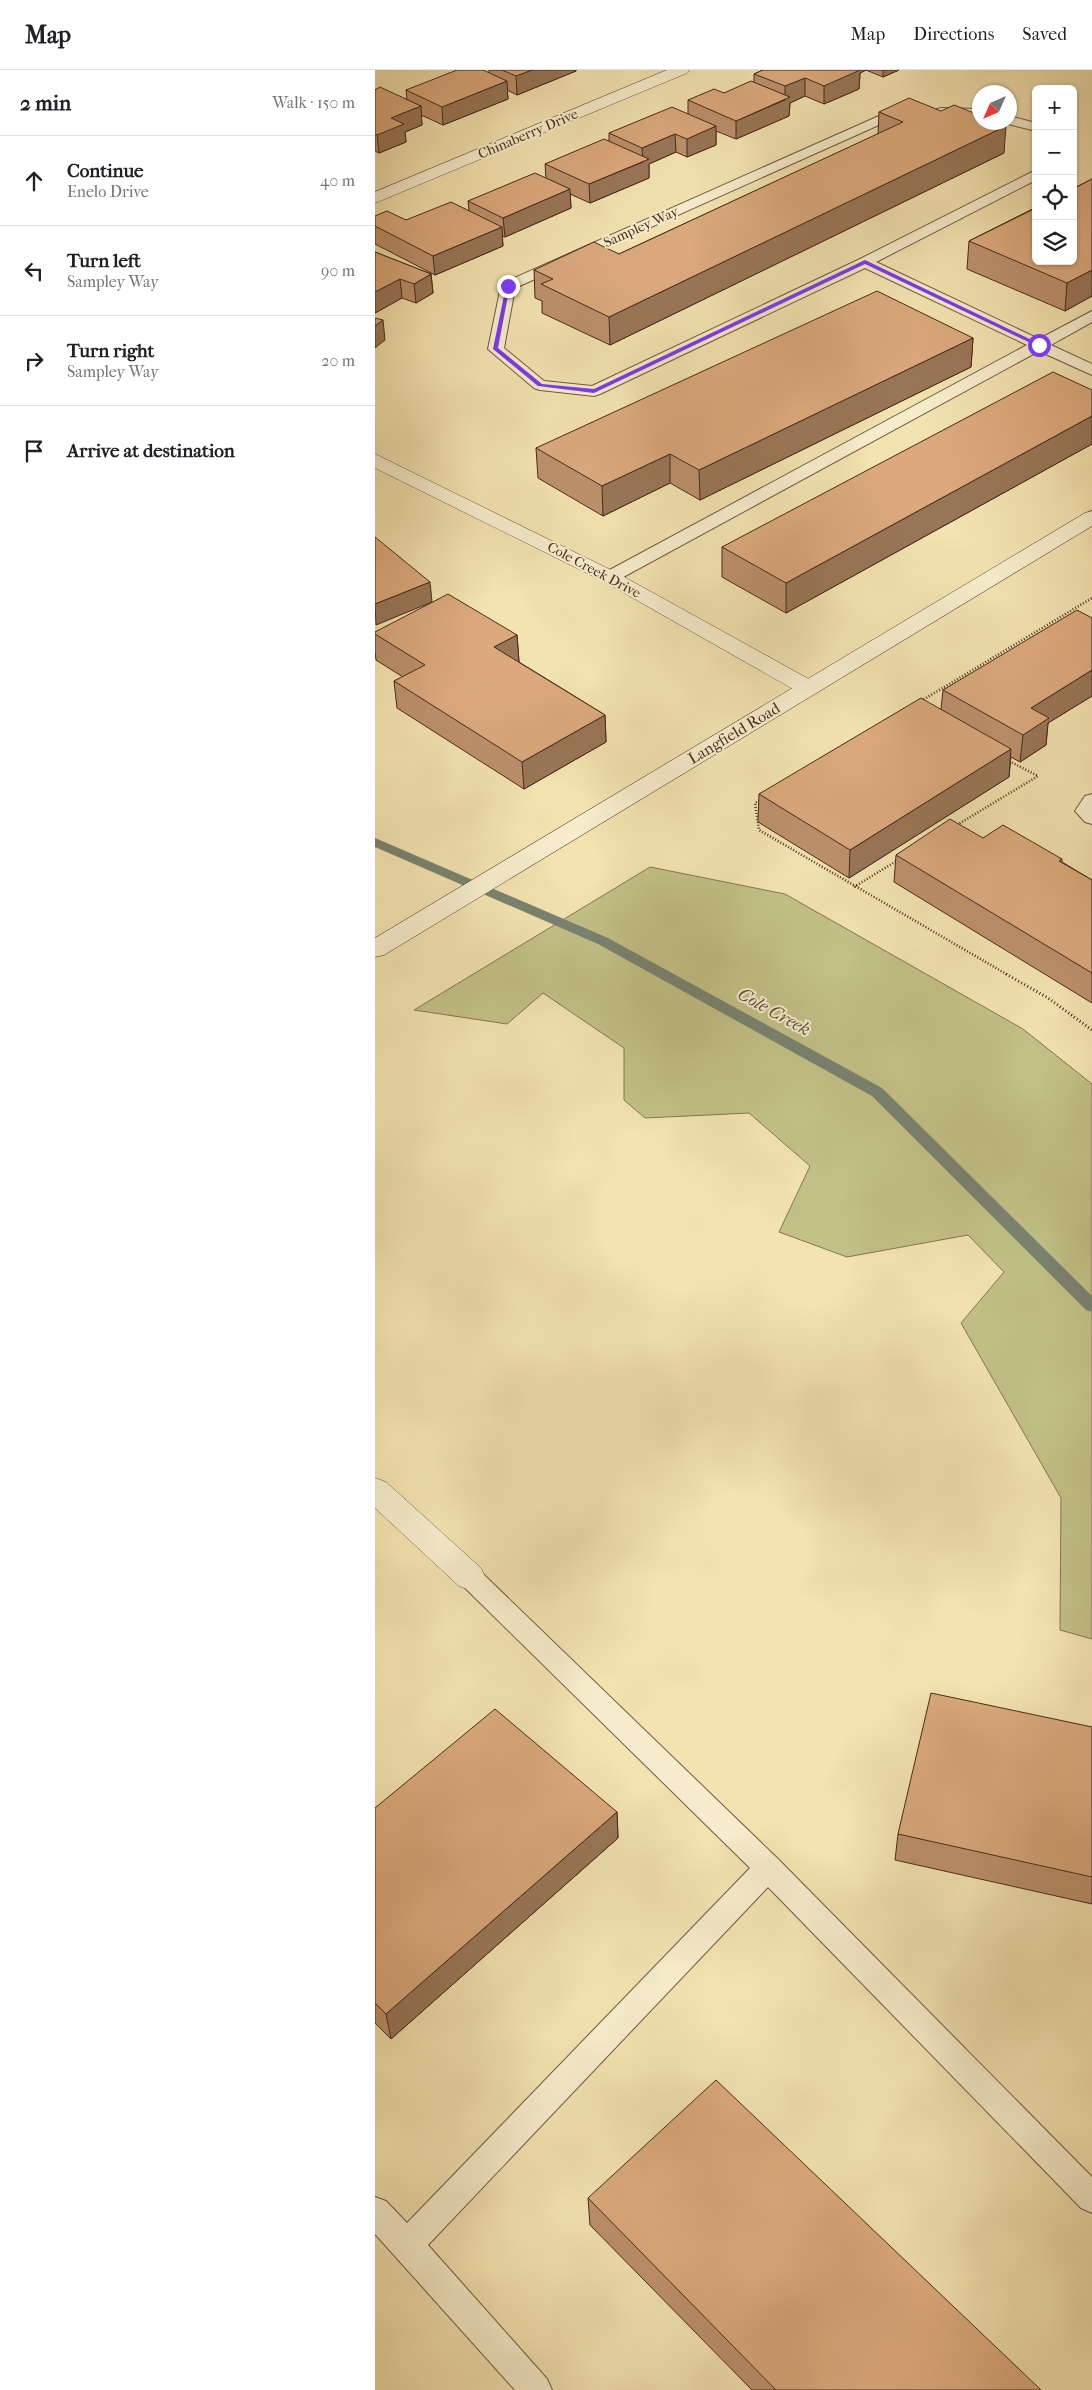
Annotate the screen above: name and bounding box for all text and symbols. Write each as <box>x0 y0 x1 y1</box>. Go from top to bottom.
text: Map <box>25 21 71 49</box>
text: Map <box>851 24 885 45</box>
text: Directions <box>913 24 994 45</box>
text: Saved <box>1022 24 1067 45</box>
north arrow <box>972 85 1017 130</box>
map controls <box>1032 85 1077 265</box>
button: + <box>1032 85 1077 130</box>
text: 2 min <box>20 91 71 115</box>
text: Walk · 150 m <box>272 93 355 112</box>
street label: Chinaberry Drive <box>476 105 581 163</box>
button: − <box>1032 130 1077 175</box>
text: Continue <box>67 160 143 182</box>
icon: ahead <box>20 167 48 195</box>
text: 40 m <box>320 171 355 190</box>
button: locate <box>1032 175 1077 220</box>
text: Enelo Drive <box>67 182 149 201</box>
street label: Sampley Way <box>601 203 682 251</box>
button: layers <box>1032 220 1077 265</box>
text: Turn left <box>67 250 141 272</box>
icon: left <box>20 257 48 285</box>
text: 90 m <box>321 261 355 280</box>
text: Sampley Way <box>67 272 159 291</box>
route end <box>497 275 520 298</box>
route start <box>1028 334 1051 357</box>
text: Turn right <box>67 340 154 362</box>
icon: right <box>20 347 48 375</box>
text: 20 m <box>321 351 355 370</box>
text: Sampley Way <box>67 362 159 381</box>
icon: arrive <box>20 437 48 465</box>
text: Arrive at destination <box>67 440 235 462</box>
street label: Cole Creek Drive <box>544 538 644 602</box>
street label: Langfield Road <box>685 698 784 768</box>
water label: Cole Creek <box>734 983 814 1041</box>

